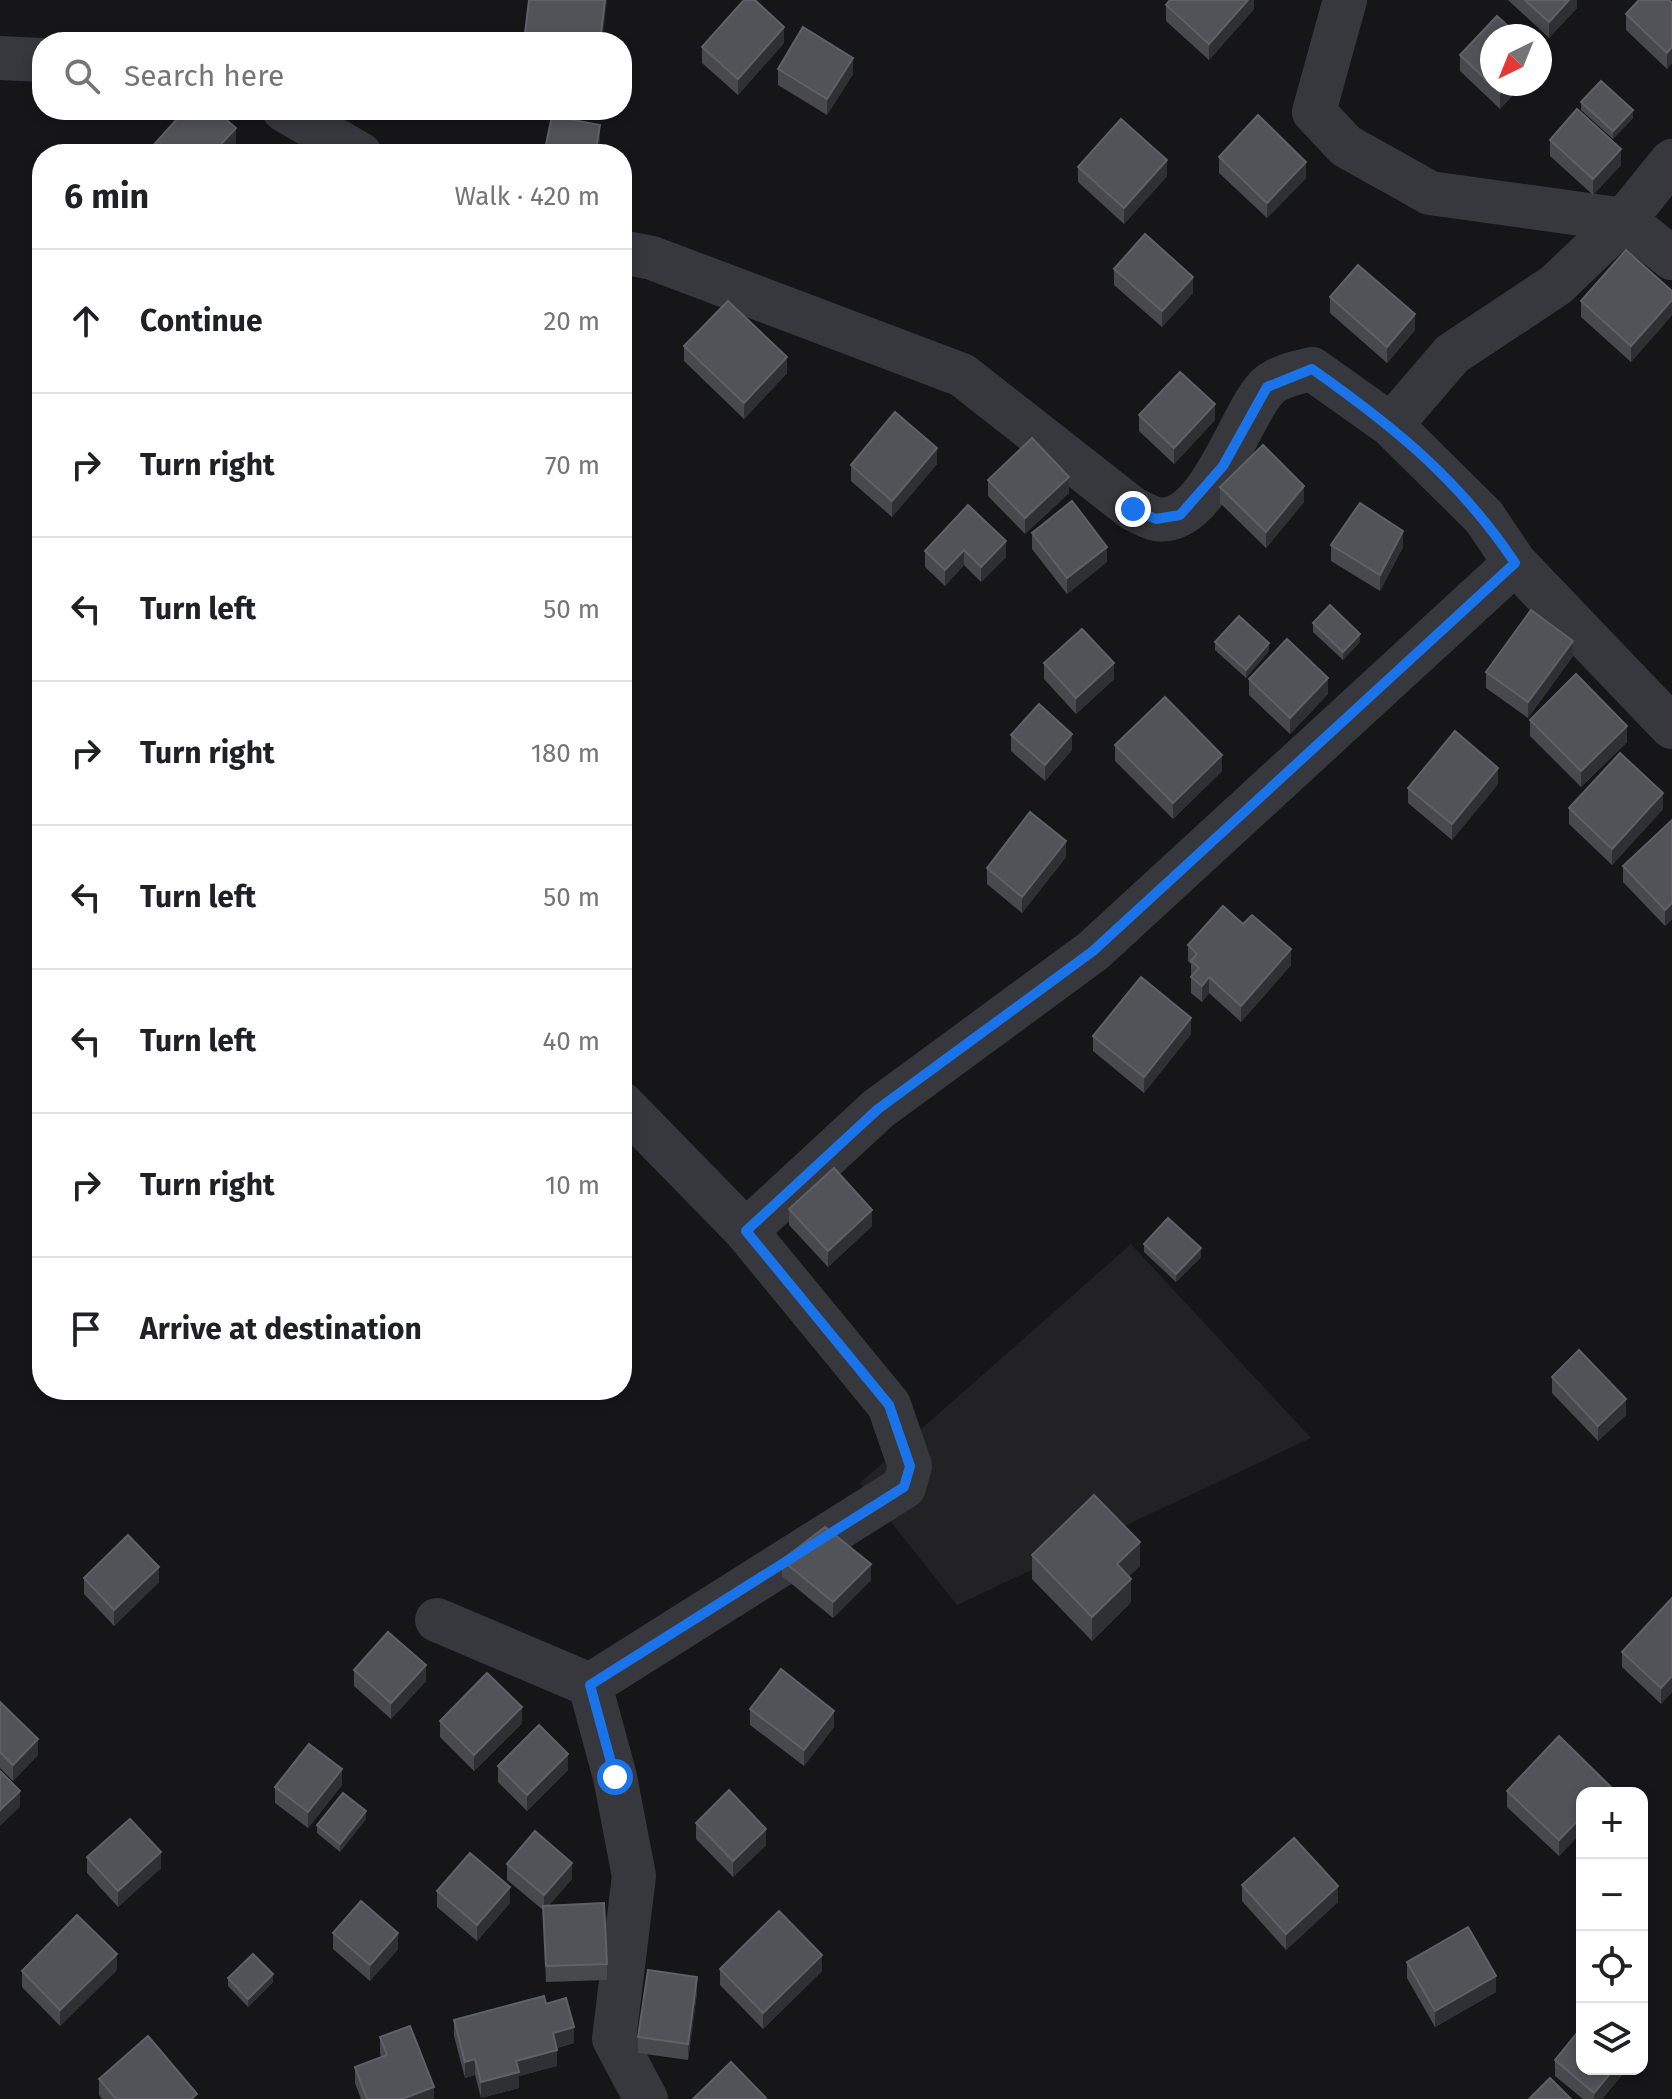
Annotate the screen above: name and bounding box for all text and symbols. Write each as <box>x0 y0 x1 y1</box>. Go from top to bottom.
north arrow <box>1480 24 1552 96</box>
search box <box>32 32 632 120</box>
icon: search <box>60 54 104 98</box>
text: Search here <box>124 58 284 94</box>
text: 6 min <box>64 176 149 217</box>
text: Walk · 420 m <box>455 181 600 212</box>
icon: ahead <box>64 299 108 343</box>
text: Continue <box>140 303 263 339</box>
text: 20 m <box>543 306 600 337</box>
icon: right <box>64 443 108 487</box>
text: Turn right <box>140 447 275 483</box>
text: 70 m <box>545 450 600 481</box>
route end <box>1115 491 1151 527</box>
icon: left <box>64 587 108 631</box>
text: Turn left <box>140 591 256 627</box>
text: 50 m <box>543 594 600 625</box>
icon: right <box>64 731 108 775</box>
text: Turn right <box>140 735 275 771</box>
text: 180 m <box>531 738 600 769</box>
icon: left <box>64 875 108 919</box>
text: Turn left <box>140 879 256 915</box>
text: 50 m <box>543 882 600 913</box>
icon: left <box>64 1019 108 1063</box>
text: Turn left <box>140 1023 256 1059</box>
text: 40 m <box>542 1026 600 1057</box>
icon: right <box>64 1163 108 1207</box>
text: Turn right <box>140 1167 275 1203</box>
text: 10 m <box>545 1170 600 1201</box>
icon: arrive <box>64 1307 108 1351</box>
text: Arrive at destination <box>140 1311 422 1347</box>
route start <box>597 1759 633 1795</box>
map controls <box>1576 1787 1648 2075</box>
button: + <box>1576 1787 1648 1859</box>
button: − <box>1576 1859 1648 1931</box>
button: locate <box>1576 1931 1648 2003</box>
button: layers <box>1576 2003 1648 2075</box>

